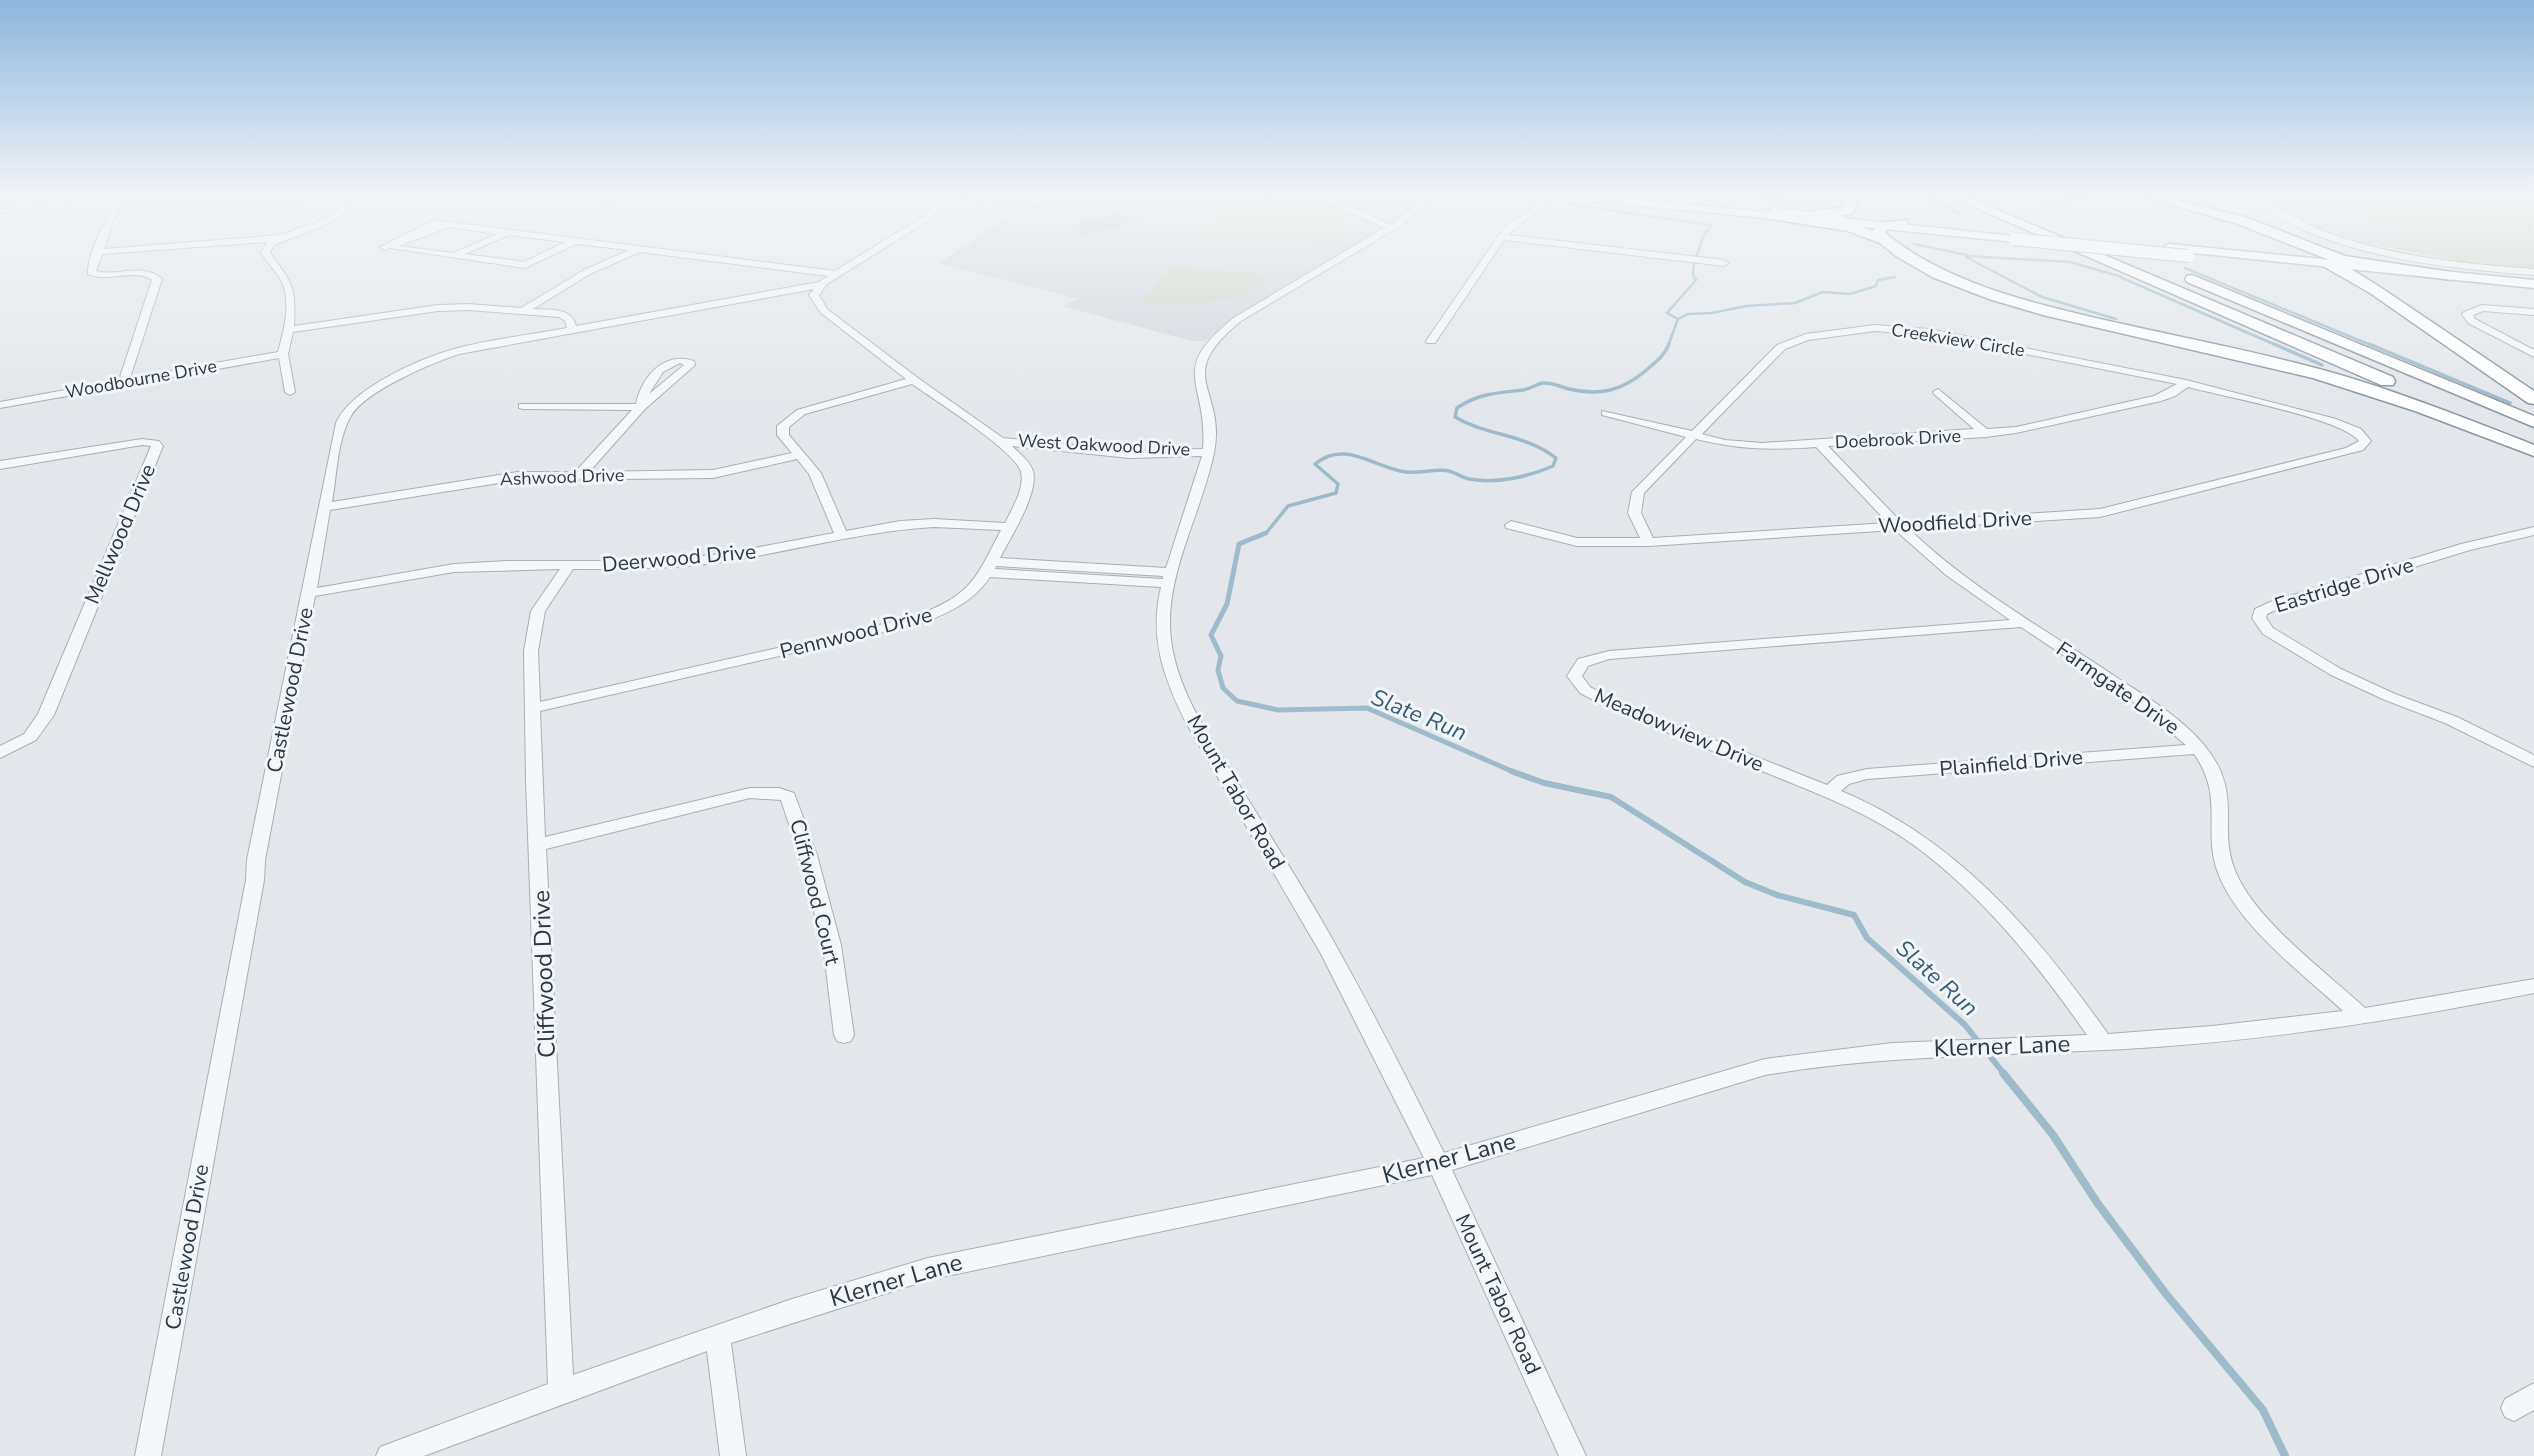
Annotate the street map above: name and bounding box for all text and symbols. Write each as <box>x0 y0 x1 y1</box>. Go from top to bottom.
street label: Creekview Circle <box>1890 318 2026 362</box>
street label: Woodbourne Drive <box>63 354 219 404</box>
street label: Doebrook Drive <box>1834 424 1962 454</box>
street label: West Oakwood Drive <box>1017 428 1191 462</box>
street label: Mellwood Drive <box>78 460 162 608</box>
street label: Ashwood Drive <box>499 463 625 491</box>
street label: Woodfield Drive <box>1877 504 2033 540</box>
street label: Deerwood Drive <box>601 537 757 579</box>
street label: Eastridge Drive <box>2271 551 2417 619</box>
street label: Pennwood Drive <box>777 601 935 665</box>
street label: Castlewood Drive <box>260 605 320 775</box>
street label: Farmgate Drive <box>2051 635 2185 741</box>
water label: Slate Run <box>1367 682 1471 748</box>
street label: Meadowview Drive <box>1590 682 1768 778</box>
street label: Mount Tabor Road <box>1180 710 1292 874</box>
street label: Plainfield Drive <box>1938 743 2084 783</box>
street label: Cliffwood Court <box>783 816 847 969</box>
street label: Cliffwood Drive <box>525 889 563 1059</box>
water label: Slate Run <box>1889 933 1985 1023</box>
street label: Klerner Lane <box>1933 1028 2071 1064</box>
street label: Klerner Lane <box>1379 1125 1519 1191</box>
street label: Castlewood Drive <box>159 1162 215 1332</box>
street label: Mount Tabor Road <box>1449 1209 1547 1379</box>
street label: Klerner Lane <box>826 1246 966 1314</box>

